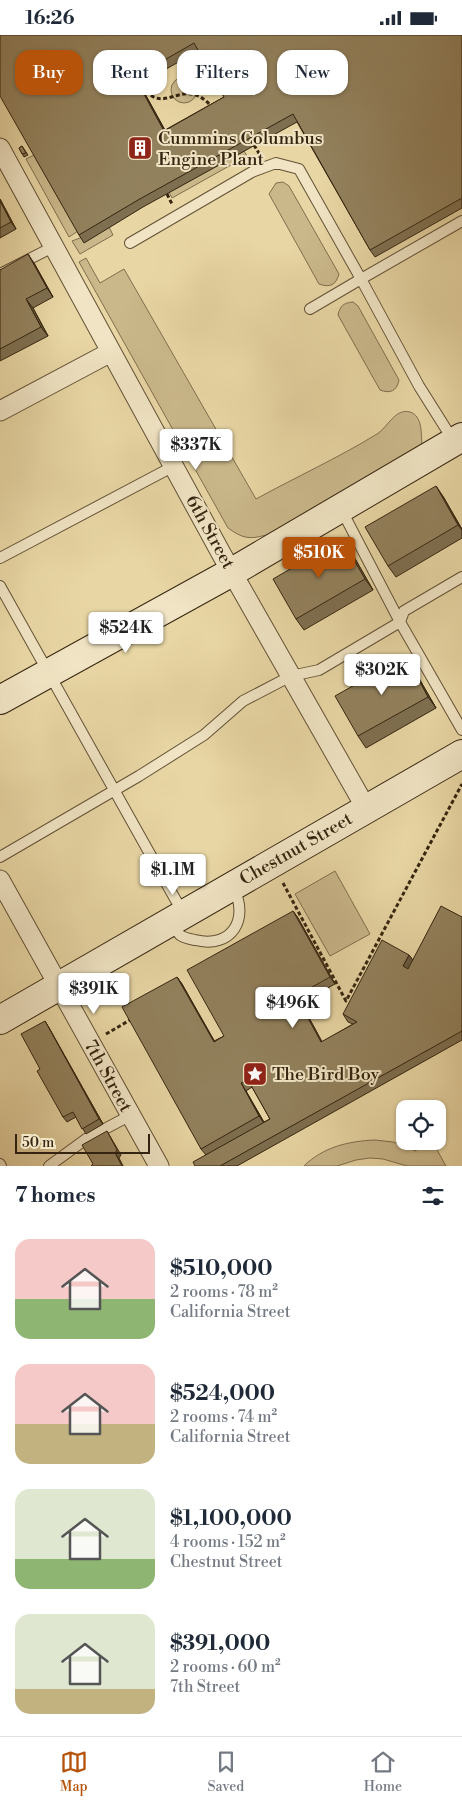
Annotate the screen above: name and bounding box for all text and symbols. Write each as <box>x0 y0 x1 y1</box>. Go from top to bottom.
text: 16:26 <box>25 6 74 30</box>
chip: Buy <box>15 50 83 95</box>
chip: Rent <box>93 50 167 95</box>
chip: Filters <box>177 50 267 95</box>
chip: New <box>277 50 348 95</box>
place label: Cummins Columbus Engine Plant <box>158 127 323 171</box>
building icon: Cummins Columbus Engine Plant <box>127 135 153 161</box>
pin: $337K <box>161 429 231 471</box>
text: $337K <box>171 435 221 455</box>
street label: 6th Street <box>180 491 240 573</box>
pin: $510K <box>284 537 354 579</box>
text: $510K <box>293 543 345 563</box>
pin: $524K <box>91 611 161 654</box>
text: $524K <box>99 618 153 638</box>
pin: $302K <box>347 653 417 696</box>
text: $302K <box>355 660 409 680</box>
street label: Chestnut Street <box>235 807 357 891</box>
pin: $1.1M <box>138 853 208 896</box>
text: $1.1M <box>151 860 195 880</box>
pin: $391K <box>59 973 129 1015</box>
text: $391K <box>69 979 119 999</box>
pin: $496K <box>258 987 328 1029</box>
text: $496K <box>266 993 320 1013</box>
street label: 7th Street <box>79 1036 138 1117</box>
place icon: The Bird Boy <box>242 1061 268 1087</box>
place label: The Bird Boy <box>272 1063 379 1086</box>
map controls <box>396 1100 446 1150</box>
button: locate <box>396 1100 446 1150</box>
scale bar <box>15 1131 150 1154</box>
text: 50 m <box>22 1134 54 1152</box>
icon: filters <box>419 1182 447 1210</box>
text: 7 homes <box>15 1183 96 1209</box>
text: $510,000 <box>170 1256 272 1282</box>
icon: home <box>55 1259 115 1319</box>
text: 2 rooms · 78 m² <box>170 1282 278 1302</box>
text: California Street <box>170 1302 290 1322</box>
text: $524,000 <box>170 1381 275 1407</box>
icon: home <box>55 1384 115 1444</box>
text: 2 rooms · 74 m² <box>170 1407 277 1427</box>
text: California Street <box>170 1427 290 1447</box>
text: $1,100,000 <box>170 1506 292 1532</box>
icon: home <box>55 1509 115 1569</box>
text: 4 rooms · 152 m² <box>170 1532 286 1552</box>
text: Chestnut Street <box>170 1552 282 1572</box>
text: $391,000 <box>170 1631 270 1657</box>
icon: home <box>55 1634 115 1694</box>
text: 2 rooms · 60 m² <box>170 1657 281 1677</box>
text: 7th Street <box>170 1677 240 1697</box>
tab: Map <box>60 1748 88 1796</box>
tab: Saved <box>207 1748 244 1796</box>
tab: Home <box>364 1748 402 1796</box>

